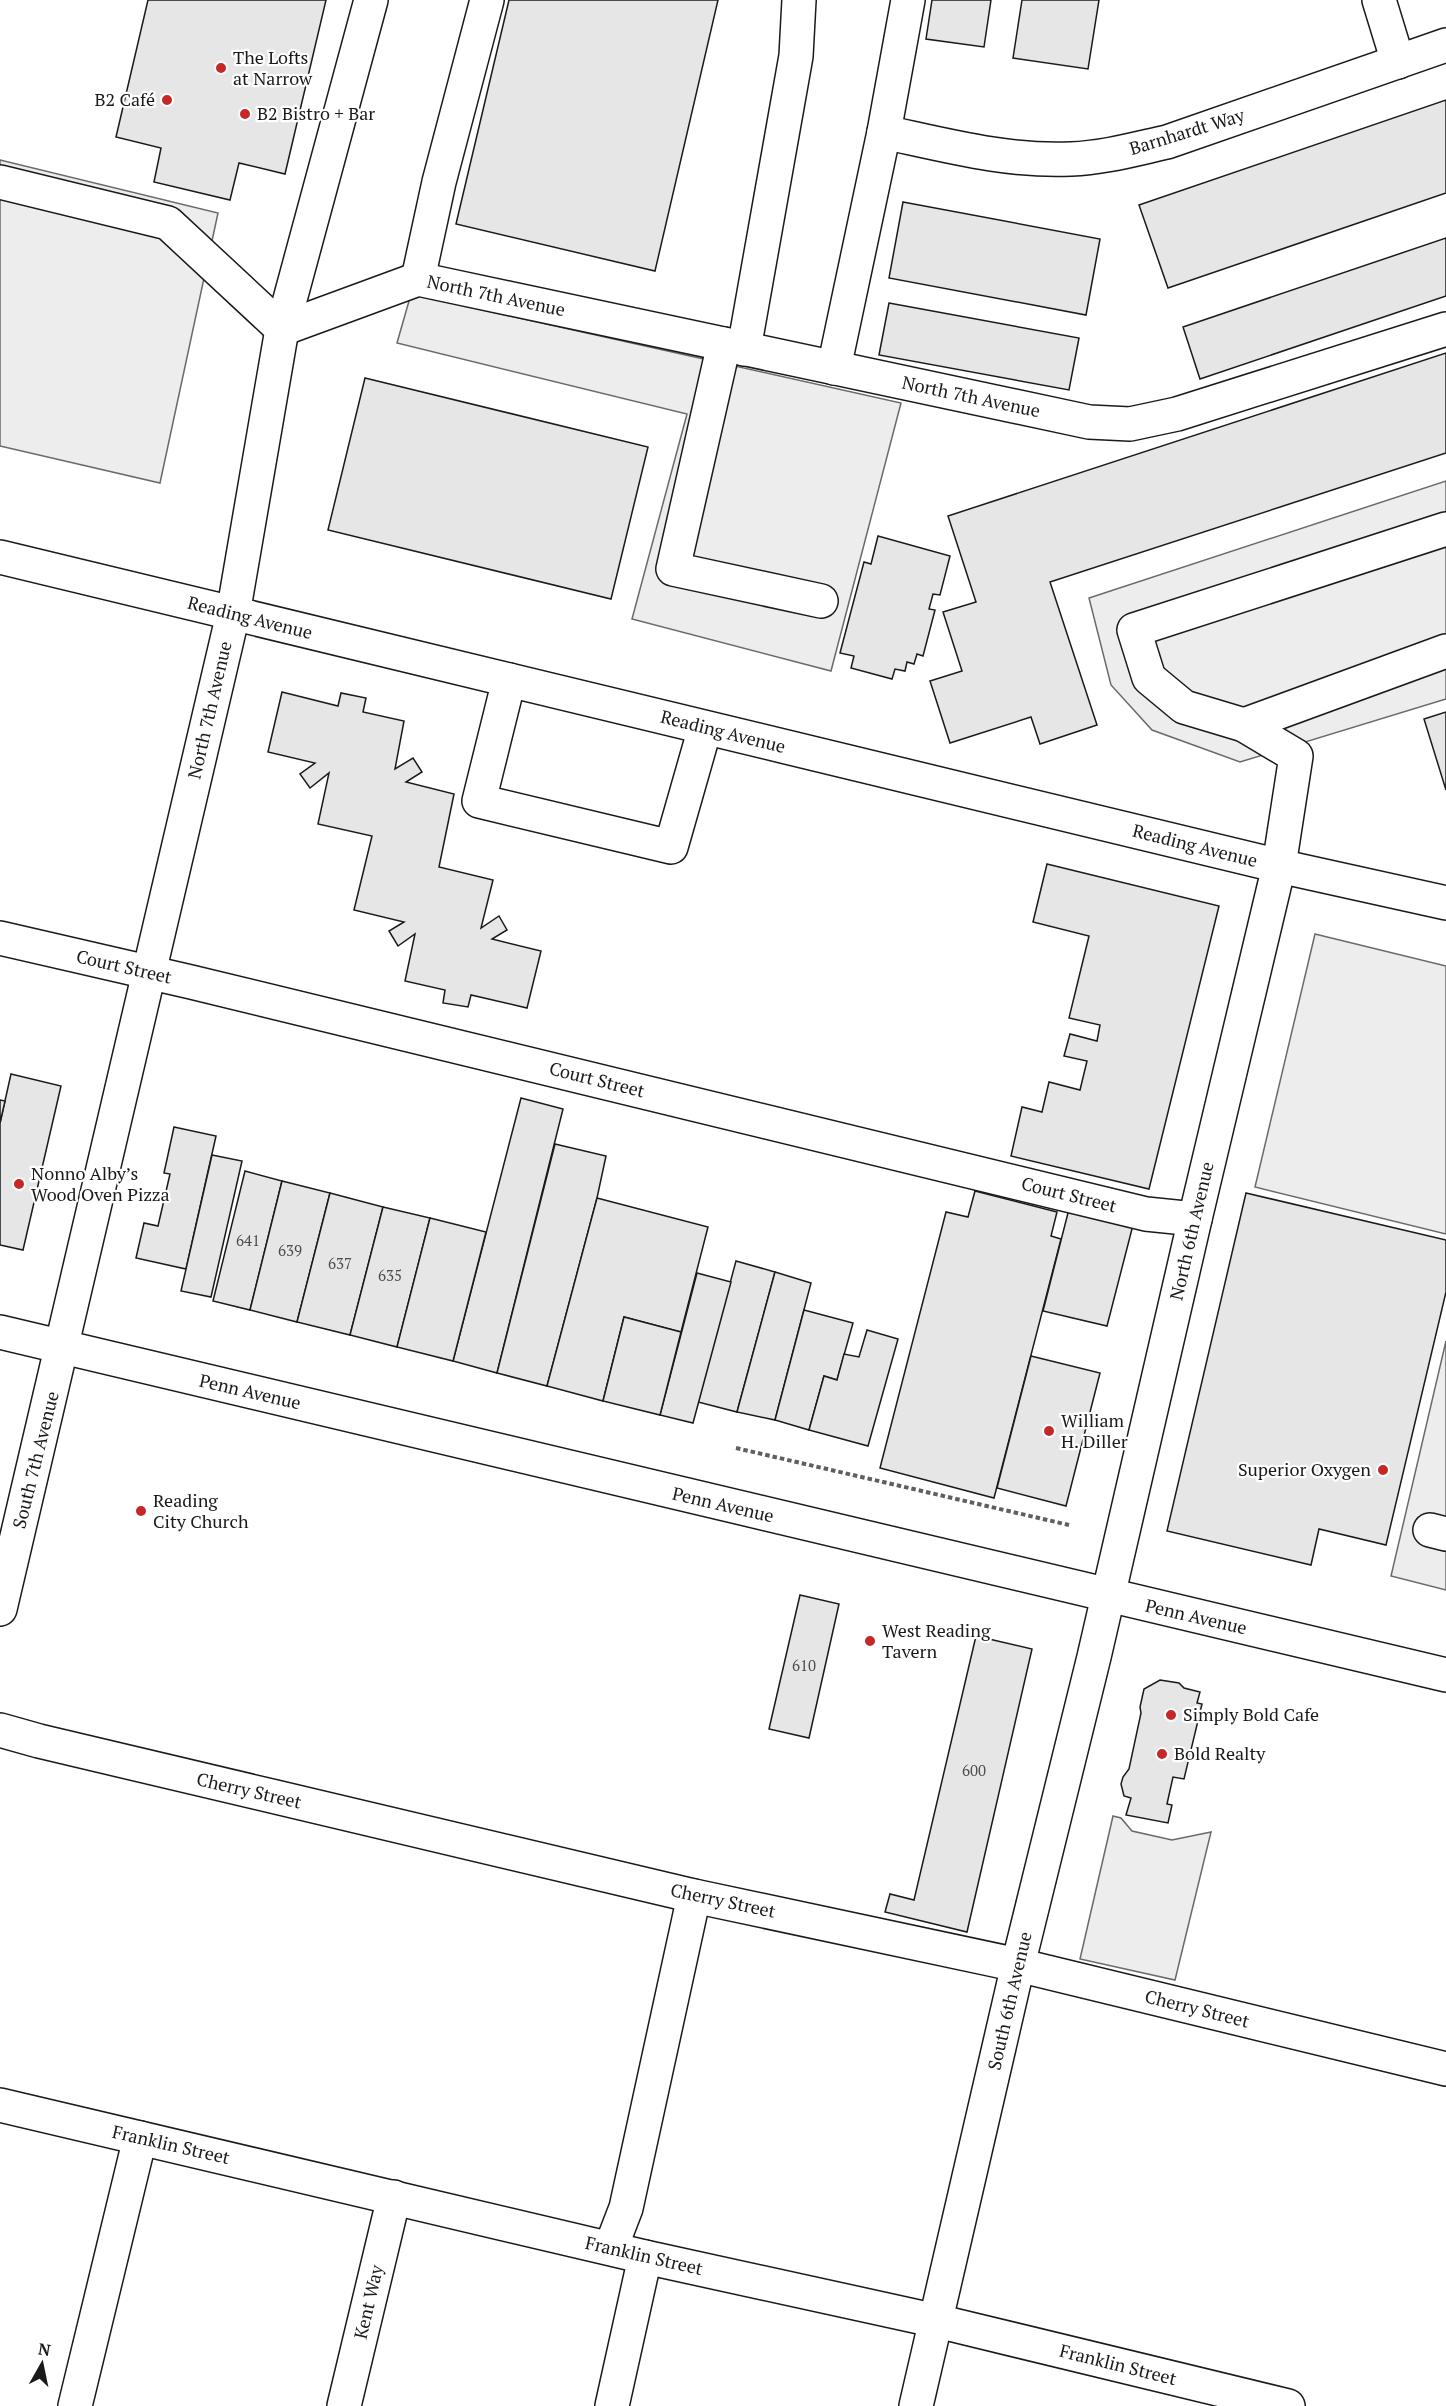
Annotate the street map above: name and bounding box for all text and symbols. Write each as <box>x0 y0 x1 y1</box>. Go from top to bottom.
place label: The Lofts at Narrow <box>233 45 313 90</box>
marker: The Lofts at Narrow <box>214 61 228 75</box>
place label: B2 Café <box>94 87 155 111</box>
marker: B2 Café <box>160 93 174 107</box>
place label: B2 Bistro + Bar <box>257 101 375 125</box>
street label: Barnhardt Way <box>1126 102 1248 160</box>
marker: B2 Bistro + Bar <box>238 107 252 121</box>
street label: North 7th Avenue <box>425 269 568 321</box>
street label: North 7th Avenue <box>900 370 1043 422</box>
street label: Reading Avenue <box>185 590 315 644</box>
street label: North 7th Avenue <box>182 639 237 781</box>
street label: Reading Avenue <box>658 704 788 758</box>
street label: Reading Avenue <box>1130 818 1260 872</box>
street label: Court Street <box>74 943 175 989</box>
street label: Court Street <box>547 1056 648 1103</box>
street label: North 6th Avenue <box>1163 1159 1219 1302</box>
place label: Nonno Alby’s Wood Oven Pizza <box>31 1161 170 1206</box>
street label: Court Street <box>1019 1171 1120 1218</box>
marker: Nonno Alby’s Wood Oven Pizza <box>12 1177 26 1191</box>
house number: 641 <box>236 1230 260 1250</box>
house number: 639 <box>278 1240 302 1260</box>
house number: 637 <box>328 1253 352 1273</box>
house number: 635 <box>378 1265 402 1285</box>
street label: Penn Avenue <box>197 1368 303 1414</box>
street label: South 7th Avenue <box>6 1389 64 1531</box>
place label: William H. Diller <box>1061 1408 1128 1453</box>
marker: William H. Diller <box>1042 1424 1056 1438</box>
place label: Superior Oxygen <box>1238 1457 1371 1481</box>
marker: Superior Oxygen <box>1376 1463 1390 1477</box>
street label: Penn Avenue <box>670 1481 776 1527</box>
place label: Reading City Church <box>153 1488 249 1533</box>
marker: Reading City Church <box>134 1504 148 1518</box>
street label: Penn Avenue <box>1143 1593 1249 1639</box>
place label: West Reading Tavern <box>882 1618 991 1663</box>
marker: West Reading Tavern <box>863 1634 877 1648</box>
house number: 610 <box>792 1655 816 1675</box>
place label: Simply Bold Cafe <box>1183 1702 1319 1726</box>
marker: Simply Bold Cafe <box>1164 1708 1178 1722</box>
place label: Bold Realty <box>1174 1741 1266 1765</box>
marker: Bold Realty <box>1155 1747 1169 1761</box>
house number: 600 <box>962 1760 986 1780</box>
street label: Cherry Street <box>194 1766 304 1814</box>
street label: Cherry Street <box>668 1877 778 1923</box>
street label: South 6th Avenue <box>981 1929 1037 2072</box>
street label: Cherry Street <box>1143 1983 1252 2033</box>
street label: Franklin Street <box>110 2119 233 2169</box>
street label: Franklin Street <box>583 2230 706 2280</box>
street label: Kent Way <box>348 2261 388 2341</box>
north arrow <box>12 2334 72 2394</box>
text: N <box>37 2337 52 2361</box>
street label: Franklin Street <box>1057 2338 1180 2390</box>

